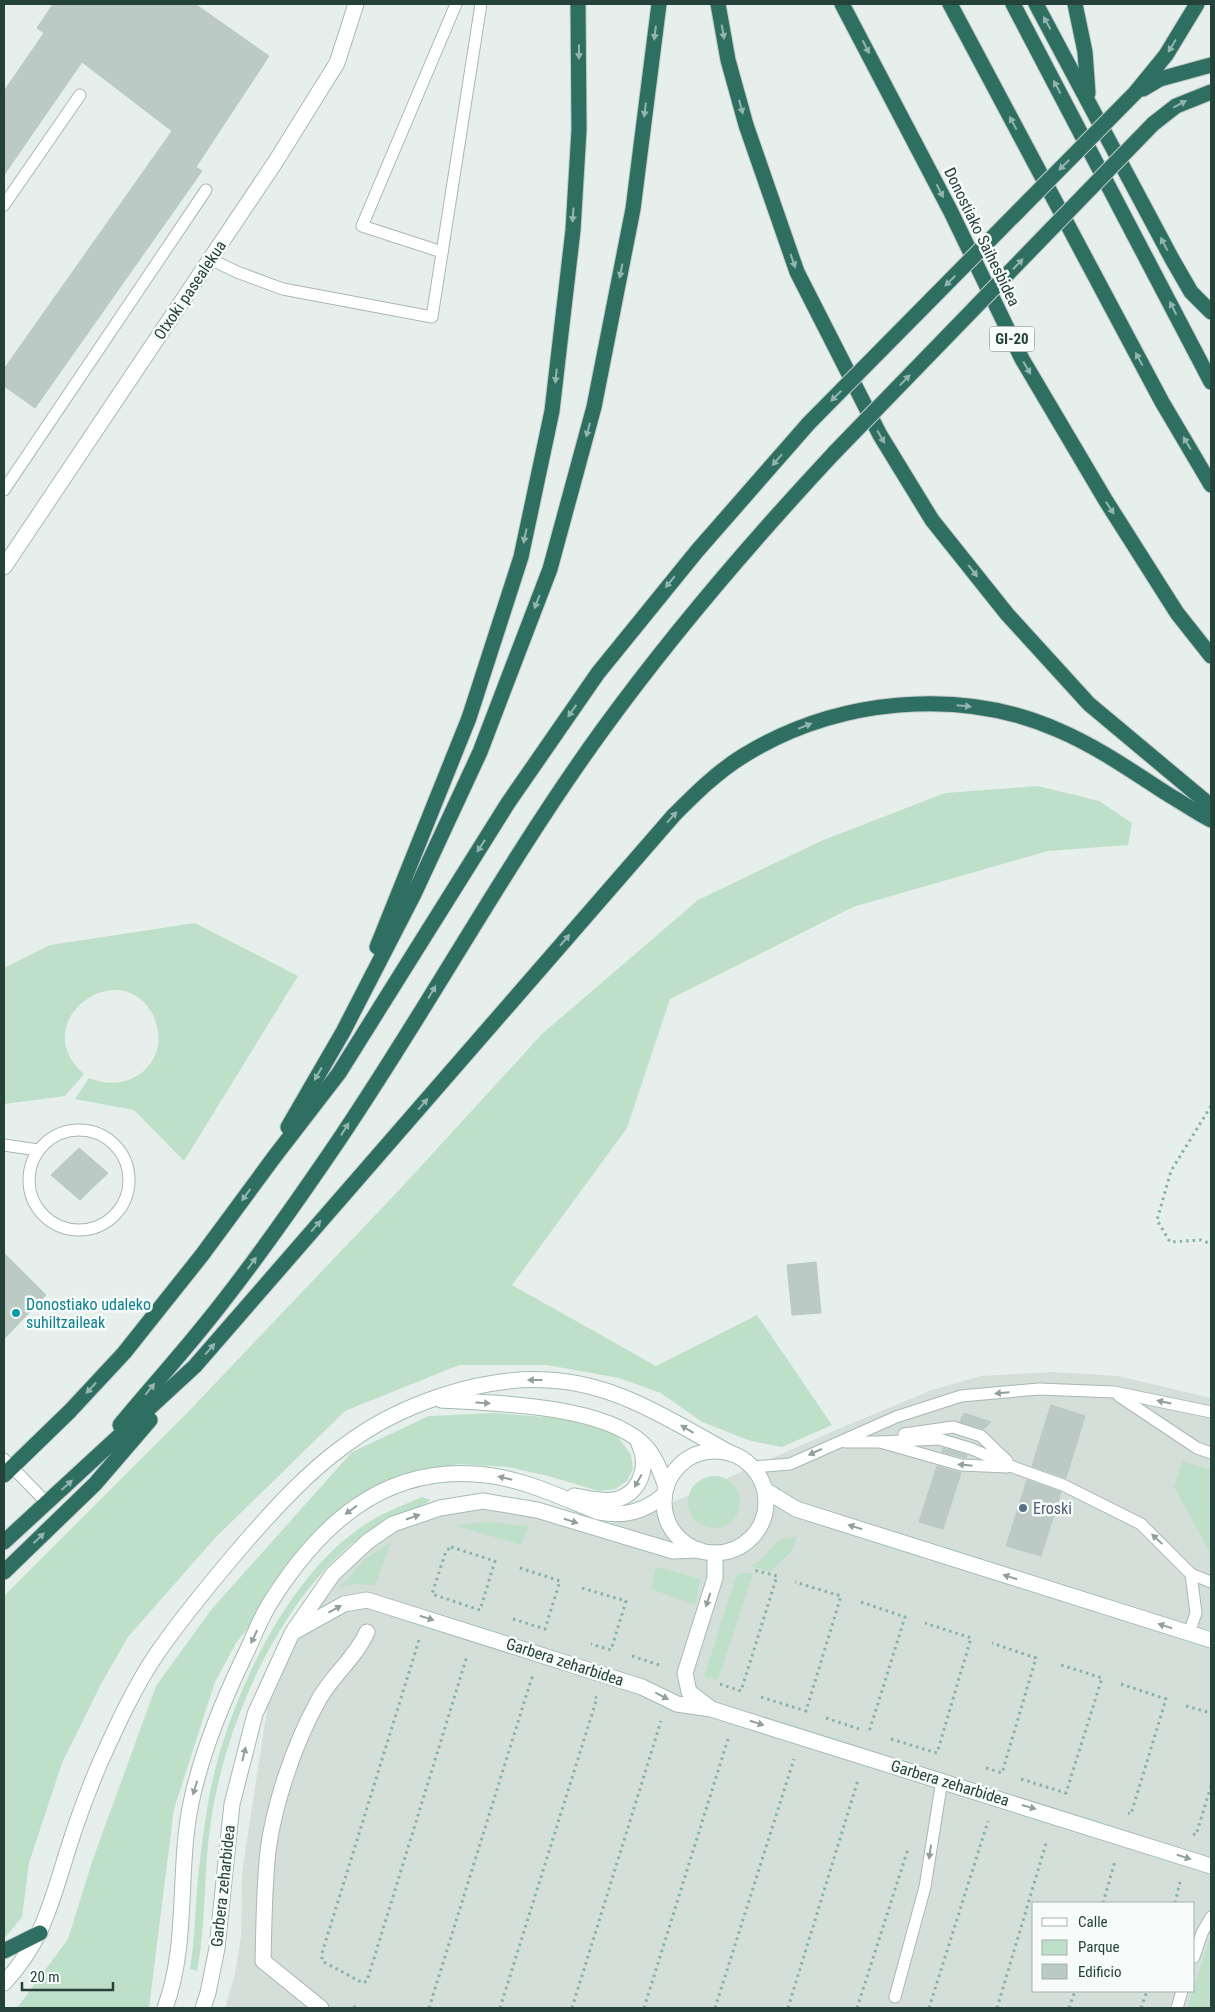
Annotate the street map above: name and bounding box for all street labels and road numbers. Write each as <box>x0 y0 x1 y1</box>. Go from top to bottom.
street label: Donostiako Saihesbidea <box>940 165 1024 309</box>
street label: Otxoki pasealekua <box>150 237 230 343</box>
road number: GI-20 <box>990 326 1034 352</box>
street label: Garbera zeharbidea <box>504 1634 626 1690</box>
street label: Garbera zeharbidea <box>889 1756 1011 1810</box>
street label: Garbera zeharbidea <box>207 1824 239 1948</box>

